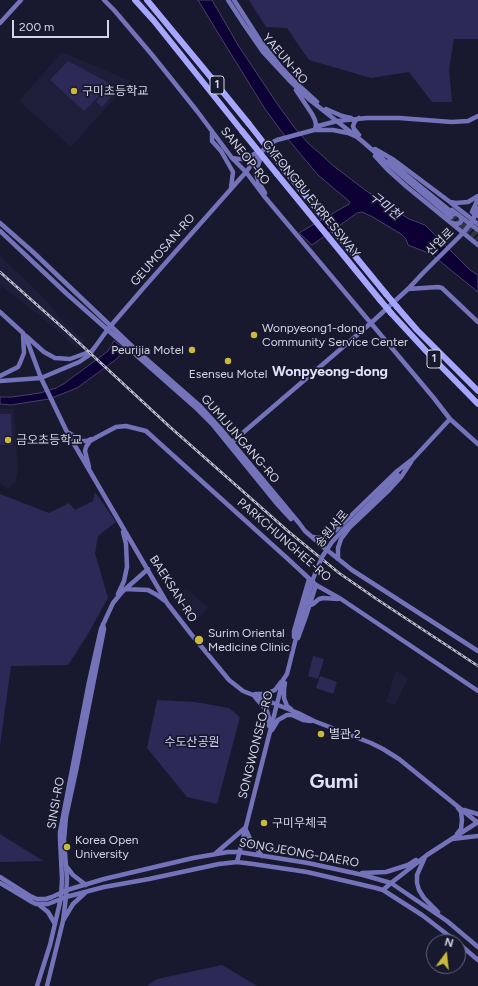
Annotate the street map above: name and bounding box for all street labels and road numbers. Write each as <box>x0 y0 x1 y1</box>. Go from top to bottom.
street label: YAEUN-RO <box>259 31 311 87</box>
road number: 1 <box>210 76 224 94</box>
street label: SANEOP-RO <box>217 124 273 188</box>
street label: GYEONGBU EXPRESSWAY <box>259 137 363 261</box>
street label: GEUMOSAN-RO <box>128 211 198 289</box>
street label: 산업로 <box>423 225 457 259</box>
road number: 1 <box>427 350 441 368</box>
street label: GUMIJUNGANG-RO <box>198 392 282 486</box>
street label: PARKCHUNGHEE-RO <box>234 495 334 585</box>
street label: 송원서로 <box>312 507 352 551</box>
street label: BAEKSAN-RO <box>146 553 200 625</box>
street label: SONGWONSEO-RO <box>236 689 276 801</box>
street label: SINSI-RO <box>44 776 68 830</box>
street label: SONGJEONG-DAERO <box>238 835 360 871</box>

